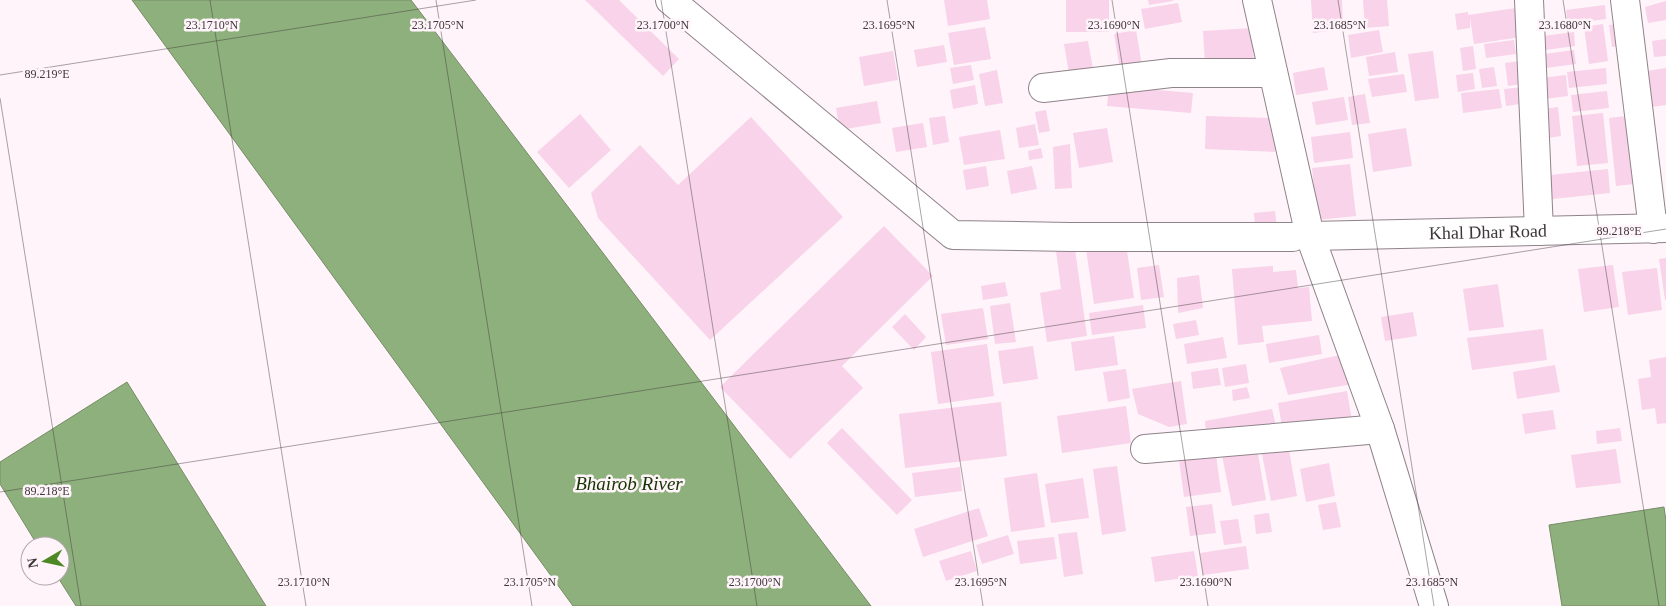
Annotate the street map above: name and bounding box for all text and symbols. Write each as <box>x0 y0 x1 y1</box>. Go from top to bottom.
text: 23.1710°N <box>186 18 239 32</box>
text: 23.1705°N <box>412 18 465 32</box>
text: 23.1700°N <box>637 18 690 32</box>
text: 23.1695°N <box>863 18 916 32</box>
text: 23.1690°N <box>1088 18 1141 32</box>
text: 23.1685°N <box>1314 18 1367 32</box>
text: 23.1680°N <box>1539 18 1592 32</box>
text: 89.219°E <box>24 67 70 81</box>
street label: Khal Dhar Road <box>1429 221 1547 243</box>
text: 89.218°E <box>1596 224 1642 238</box>
water label: Bhairob River <box>575 473 683 494</box>
text: 89.218°E <box>24 484 70 498</box>
north arrow <box>20 536 70 586</box>
text: N <box>24 557 41 569</box>
text: 23.1710°N <box>278 575 331 589</box>
text: 23.1705°N <box>504 575 557 589</box>
text: 23.1700°N <box>729 575 782 589</box>
text: 23.1695°N <box>955 575 1008 589</box>
text: 23.1690°N <box>1180 575 1233 589</box>
text: 23.1685°N <box>1406 575 1459 589</box>

